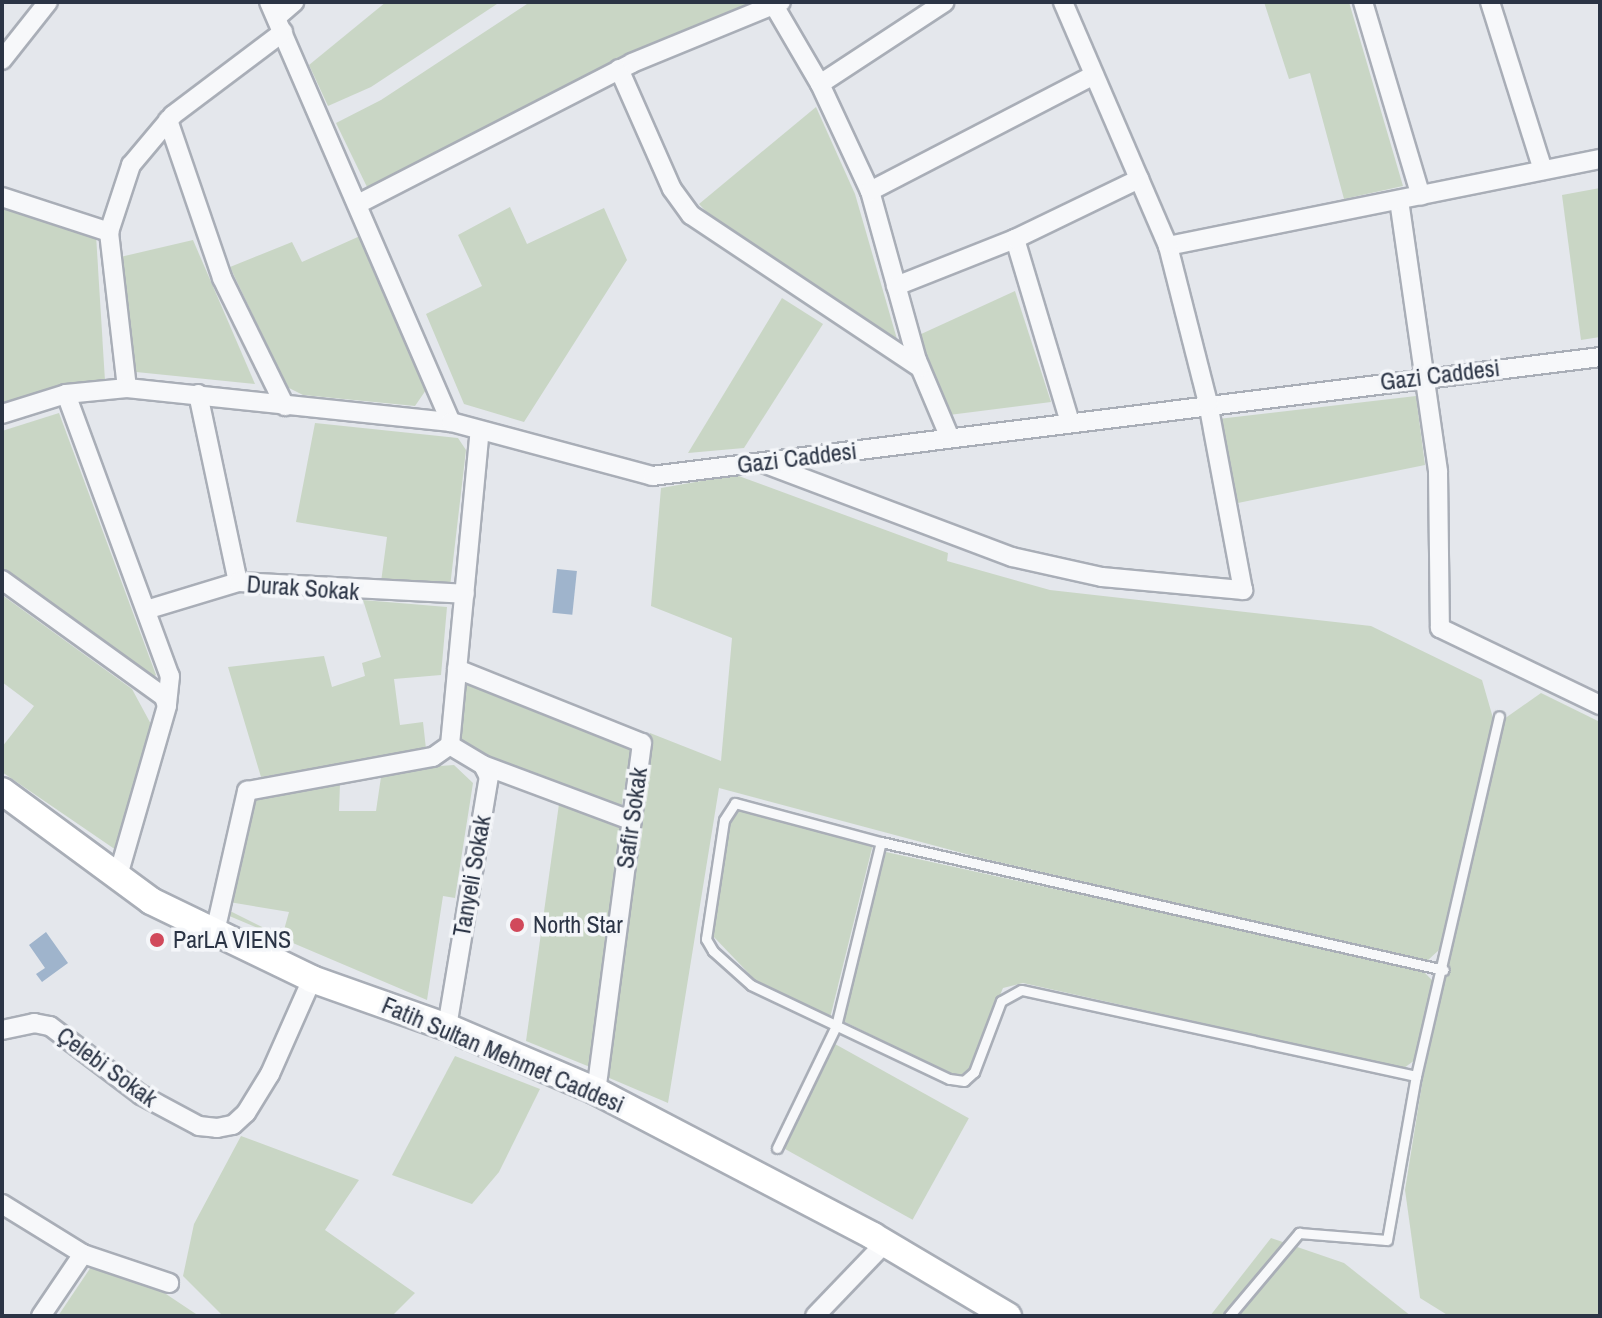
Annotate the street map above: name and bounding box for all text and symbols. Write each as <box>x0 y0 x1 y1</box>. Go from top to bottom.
street label: Gazi Caddesi <box>1379 353 1501 397</box>
street label: Gazi Caddesi <box>736 436 858 480</box>
street label: Durak Sokak <box>246 570 360 606</box>
street label: Safir Sokak <box>611 766 653 870</box>
street label: Tanyeli Sokak <box>447 813 497 939</box>
place label: North Star <box>533 911 623 939</box>
marker: North Star <box>508 916 526 934</box>
place label: ParLA VIENS <box>173 926 292 954</box>
marker: ParLA VIENS <box>148 931 166 949</box>
street label: Fatih Sultan Mehmet Caddesi <box>377 991 629 1119</box>
street label: Çelebi Sokak <box>51 1021 163 1113</box>

